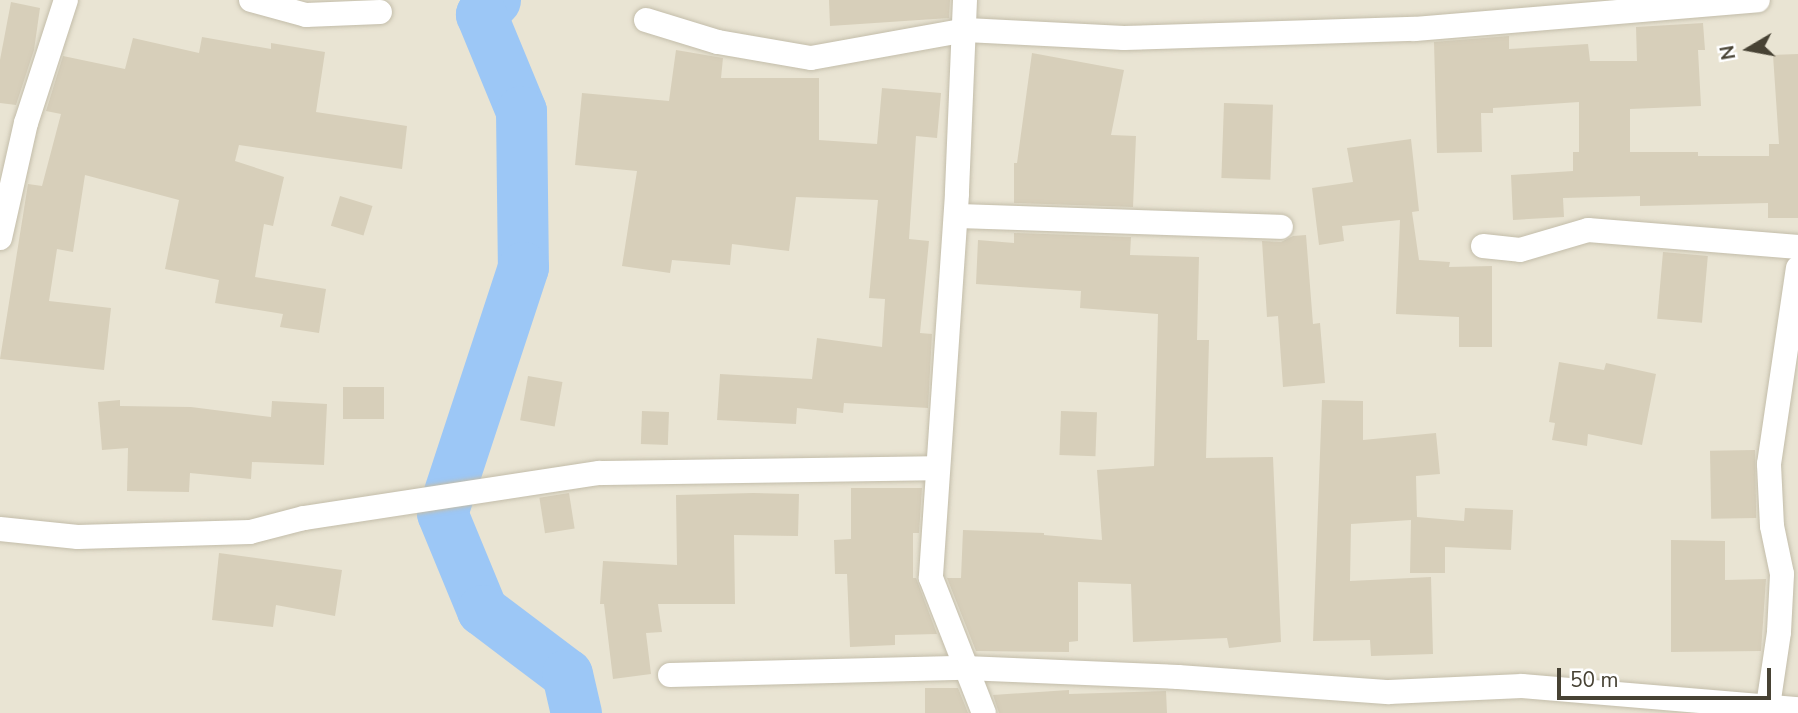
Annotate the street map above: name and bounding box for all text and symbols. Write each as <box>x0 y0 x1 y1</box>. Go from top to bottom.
north arrow <box>1714 14 1784 84</box>
text: N <box>1714 43 1742 62</box>
scale bar <box>1560 654 1773 698</box>
text: 50 m <box>1570 666 1619 694</box>

